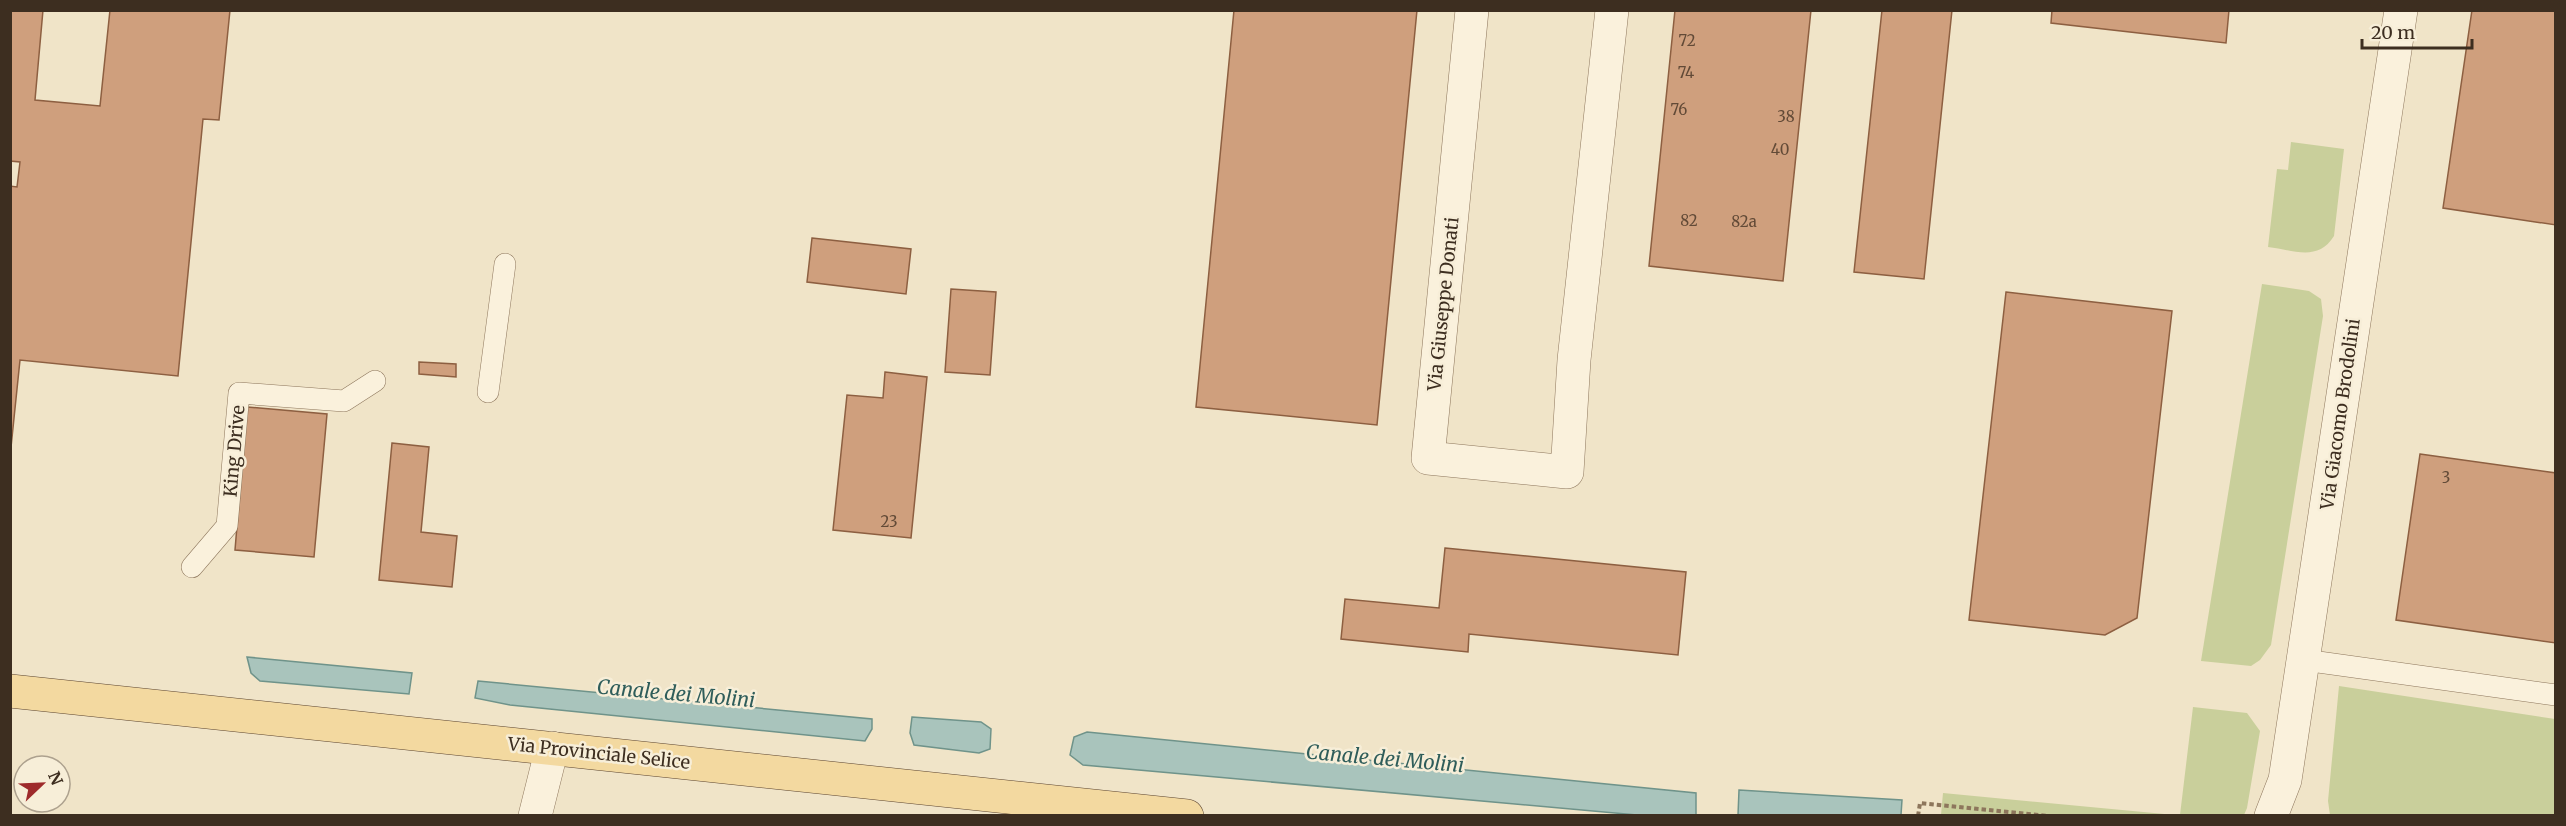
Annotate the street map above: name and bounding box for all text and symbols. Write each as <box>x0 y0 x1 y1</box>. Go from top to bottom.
scale bar <box>2362 12 2472 50</box>
text: 20 m <box>2371 21 2415 44</box>
house number: 72 <box>1678 31 1696 50</box>
house number: 74 <box>1678 63 1694 82</box>
house number: 76 <box>1671 100 1687 119</box>
house number: 38 <box>1777 107 1795 126</box>
house number: 40 <box>1771 140 1789 159</box>
house number: 82 <box>1680 211 1698 230</box>
house number: 82a <box>1731 212 1757 231</box>
street label: Via Giuseppe Donati <box>1422 216 1464 393</box>
street label: Via Giacomo Brodolini <box>2315 317 2365 512</box>
street label: King Drive <box>219 404 249 498</box>
house number: 3 <box>2442 468 2450 487</box>
house number: 23 <box>881 512 897 531</box>
water label: Canale dei Molini <box>596 674 756 712</box>
street label: Via Provinciale Selice <box>506 732 691 774</box>
water label: Canale dei Molini <box>1305 739 1465 777</box>
north arrow <box>12 754 72 814</box>
text: N <box>44 768 68 788</box>

